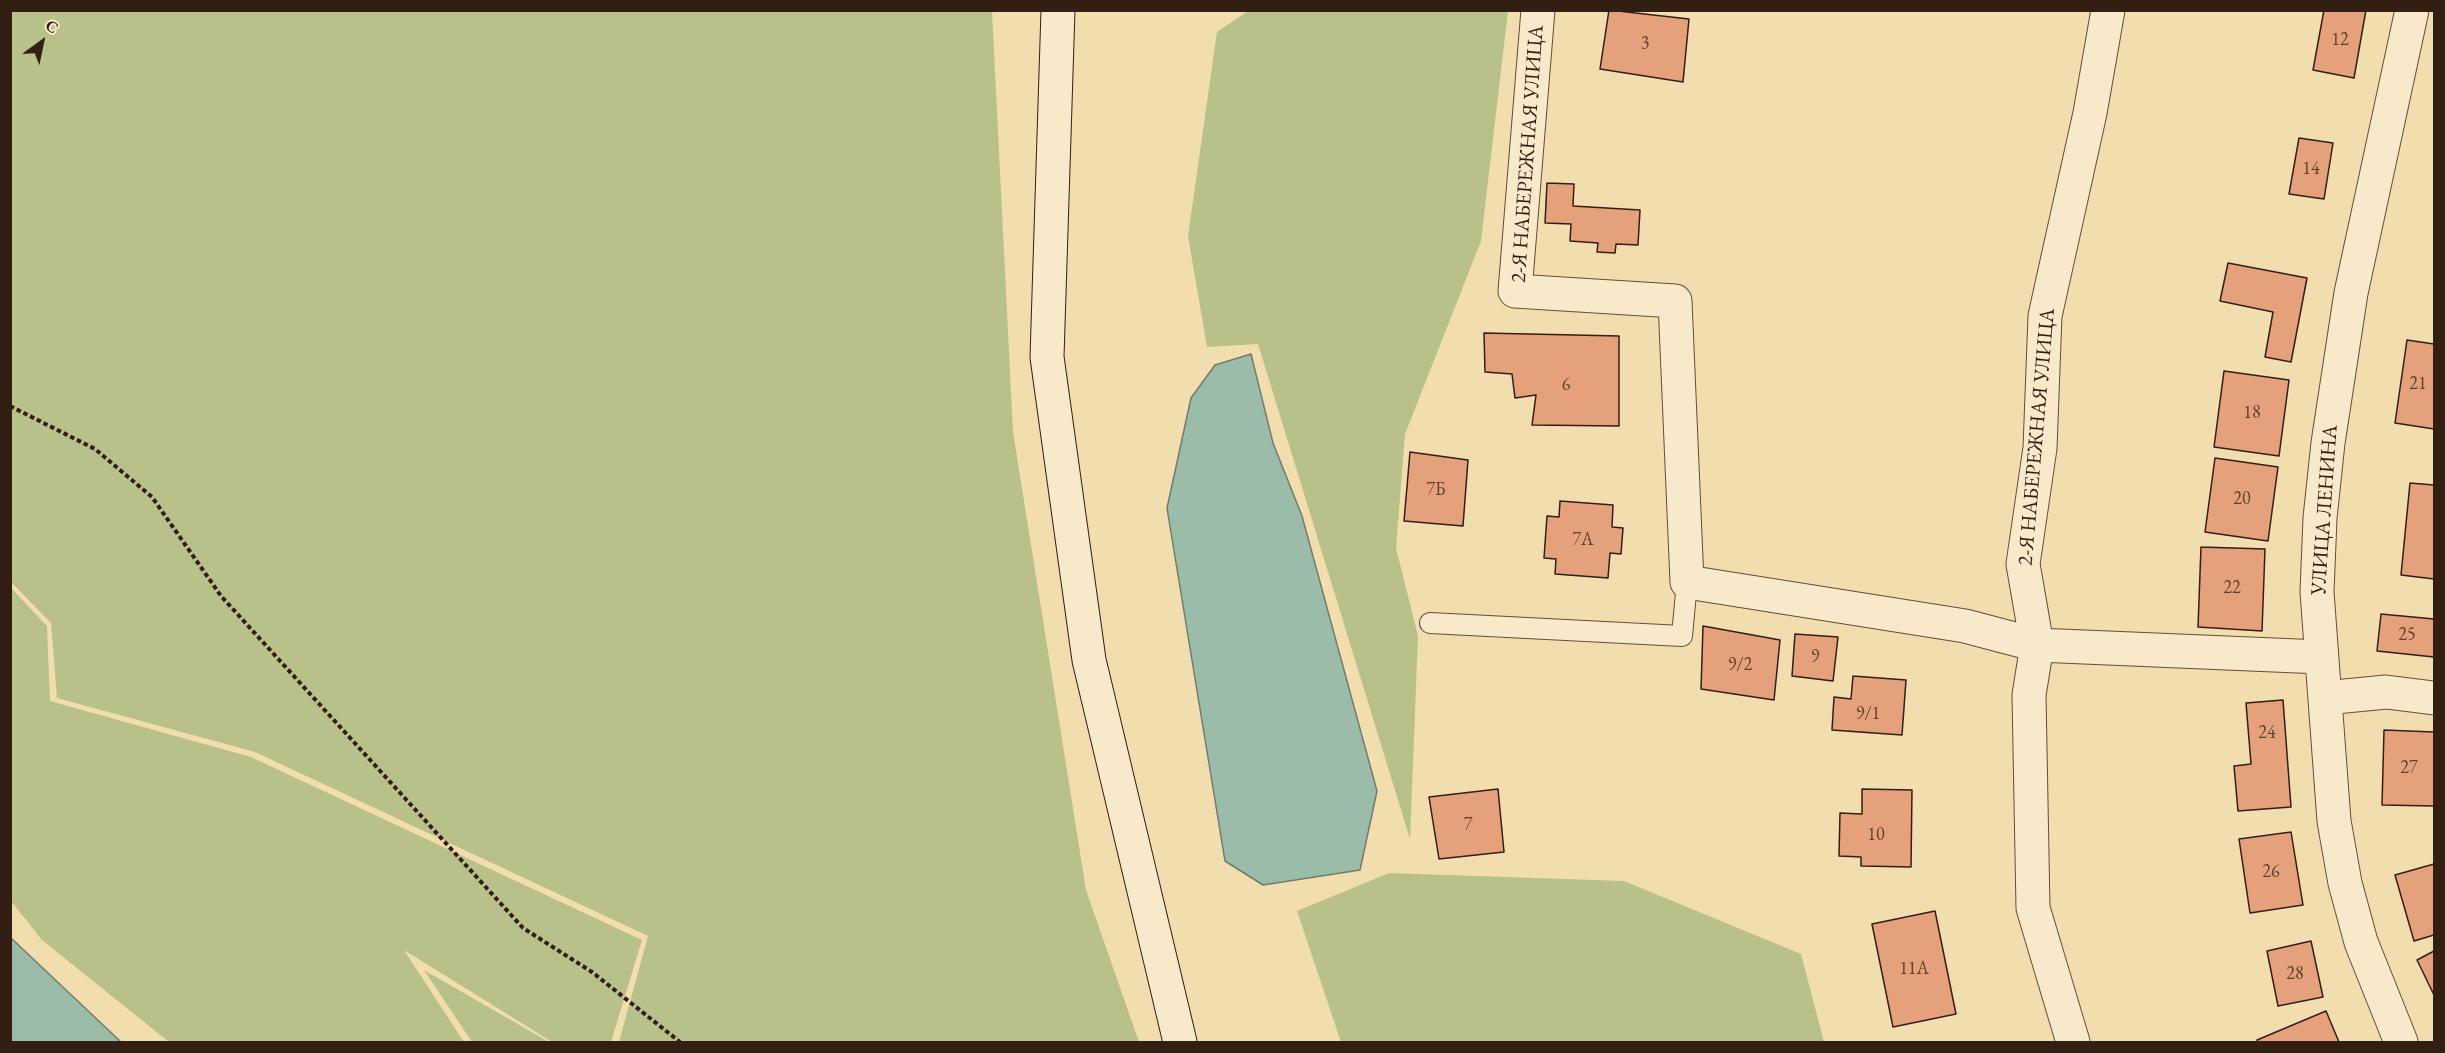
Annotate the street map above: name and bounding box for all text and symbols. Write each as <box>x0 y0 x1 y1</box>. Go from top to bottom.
north arrow <box>12 12 72 72</box>
text: С <box>42 15 63 38</box>
street label: 2-Я НАБЕРЕЖНАЯ УЛИЦА <box>1506 24 1550 284</box>
house number: 12 <box>2331 29 2349 51</box>
house number: 3 <box>1641 33 1649 55</box>
house number: 14 <box>2302 158 2320 180</box>
street label: 2-Я НАБЕРЕЖНАЯ УЛИЦА <box>2013 307 2061 567</box>
house number: 21 <box>2409 373 2427 395</box>
house number: 6 <box>1562 374 1570 396</box>
house number: 18 <box>2243 402 2261 424</box>
street label: УЛИЦА ЛЕНИНА <box>2306 424 2344 596</box>
house number: 7Б <box>1426 479 1446 501</box>
house number: 20 <box>2233 488 2251 510</box>
house number: 7А <box>1572 529 1594 551</box>
house number: 22 <box>2223 577 2241 599</box>
house number: 25 <box>2398 624 2416 646</box>
house number: 9 <box>1811 646 1819 668</box>
house number: 9/2 <box>1728 654 1752 676</box>
house number: 9/1 <box>1856 703 1880 725</box>
house number: 24 <box>2258 722 2276 744</box>
house number: 27 <box>2400 757 2418 779</box>
house number: 7 <box>1464 814 1472 836</box>
house number: 10 <box>1867 824 1885 846</box>
house number: 26 <box>2262 861 2280 883</box>
house number: 11А <box>1899 958 1929 980</box>
house number: 28 <box>2286 963 2304 985</box>

